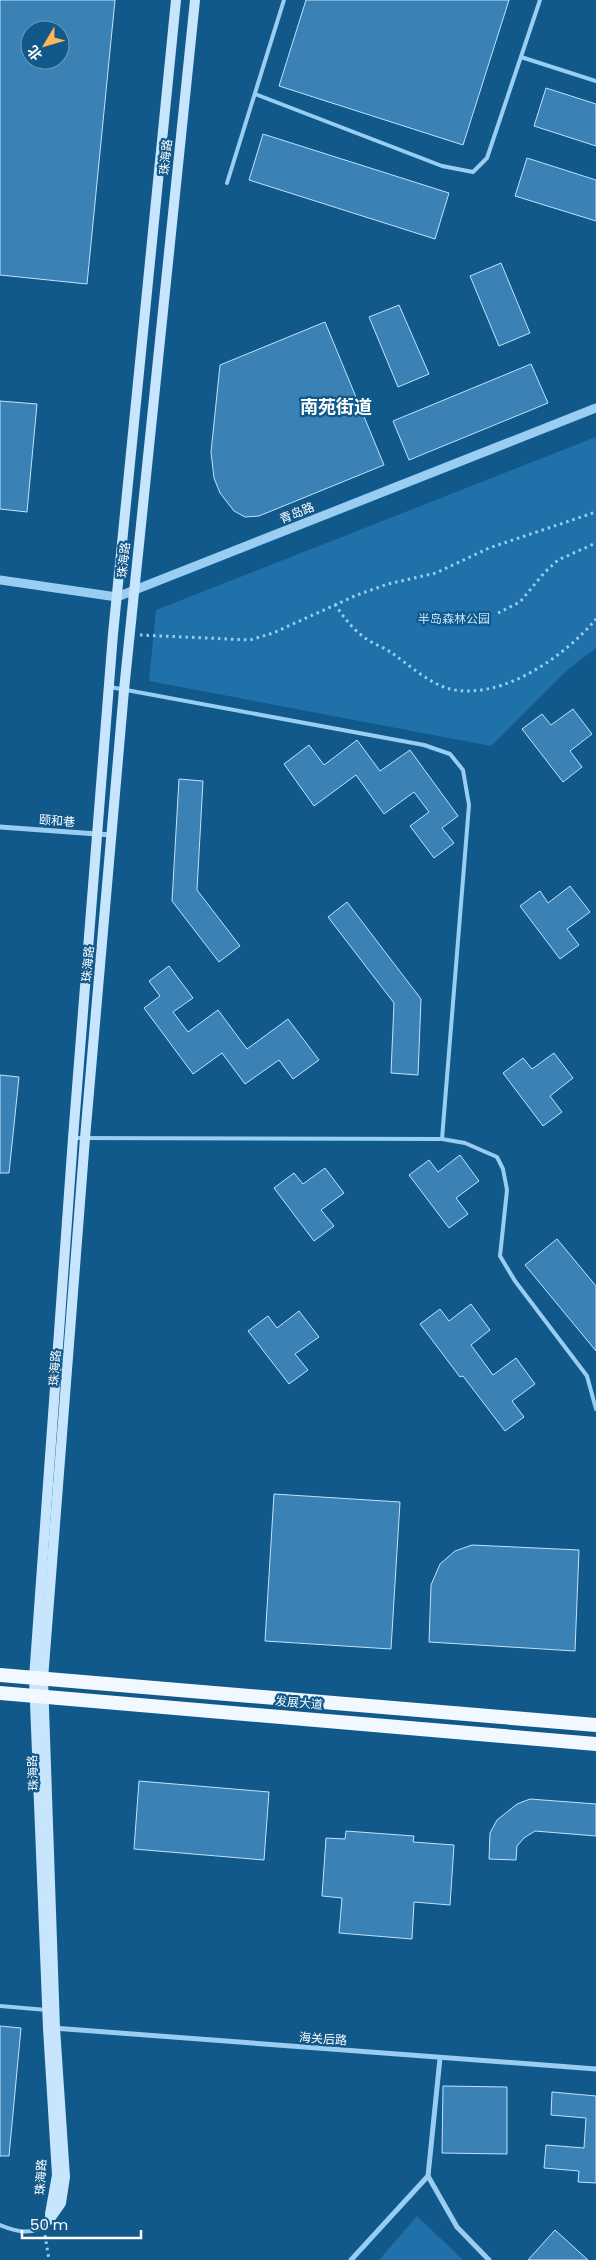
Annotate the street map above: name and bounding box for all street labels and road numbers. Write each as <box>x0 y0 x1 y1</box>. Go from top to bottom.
street label: 珠海路 <box>155 138 176 176</box>
street label: 青岛路 <box>277 498 317 527</box>
street label: 珠海路 <box>113 541 134 579</box>
street label: 颐和巷 <box>38 811 76 830</box>
street label: 珠海路 <box>77 945 98 983</box>
street label: 珠海路 <box>45 1349 64 1387</box>
street label: 发展大道 <box>274 1692 324 1713</box>
street label: 珠海路 <box>23 1755 42 1791</box>
street label: 海关后路 <box>298 2028 348 2049</box>
street label: 珠海路 <box>31 2159 50 2195</box>

